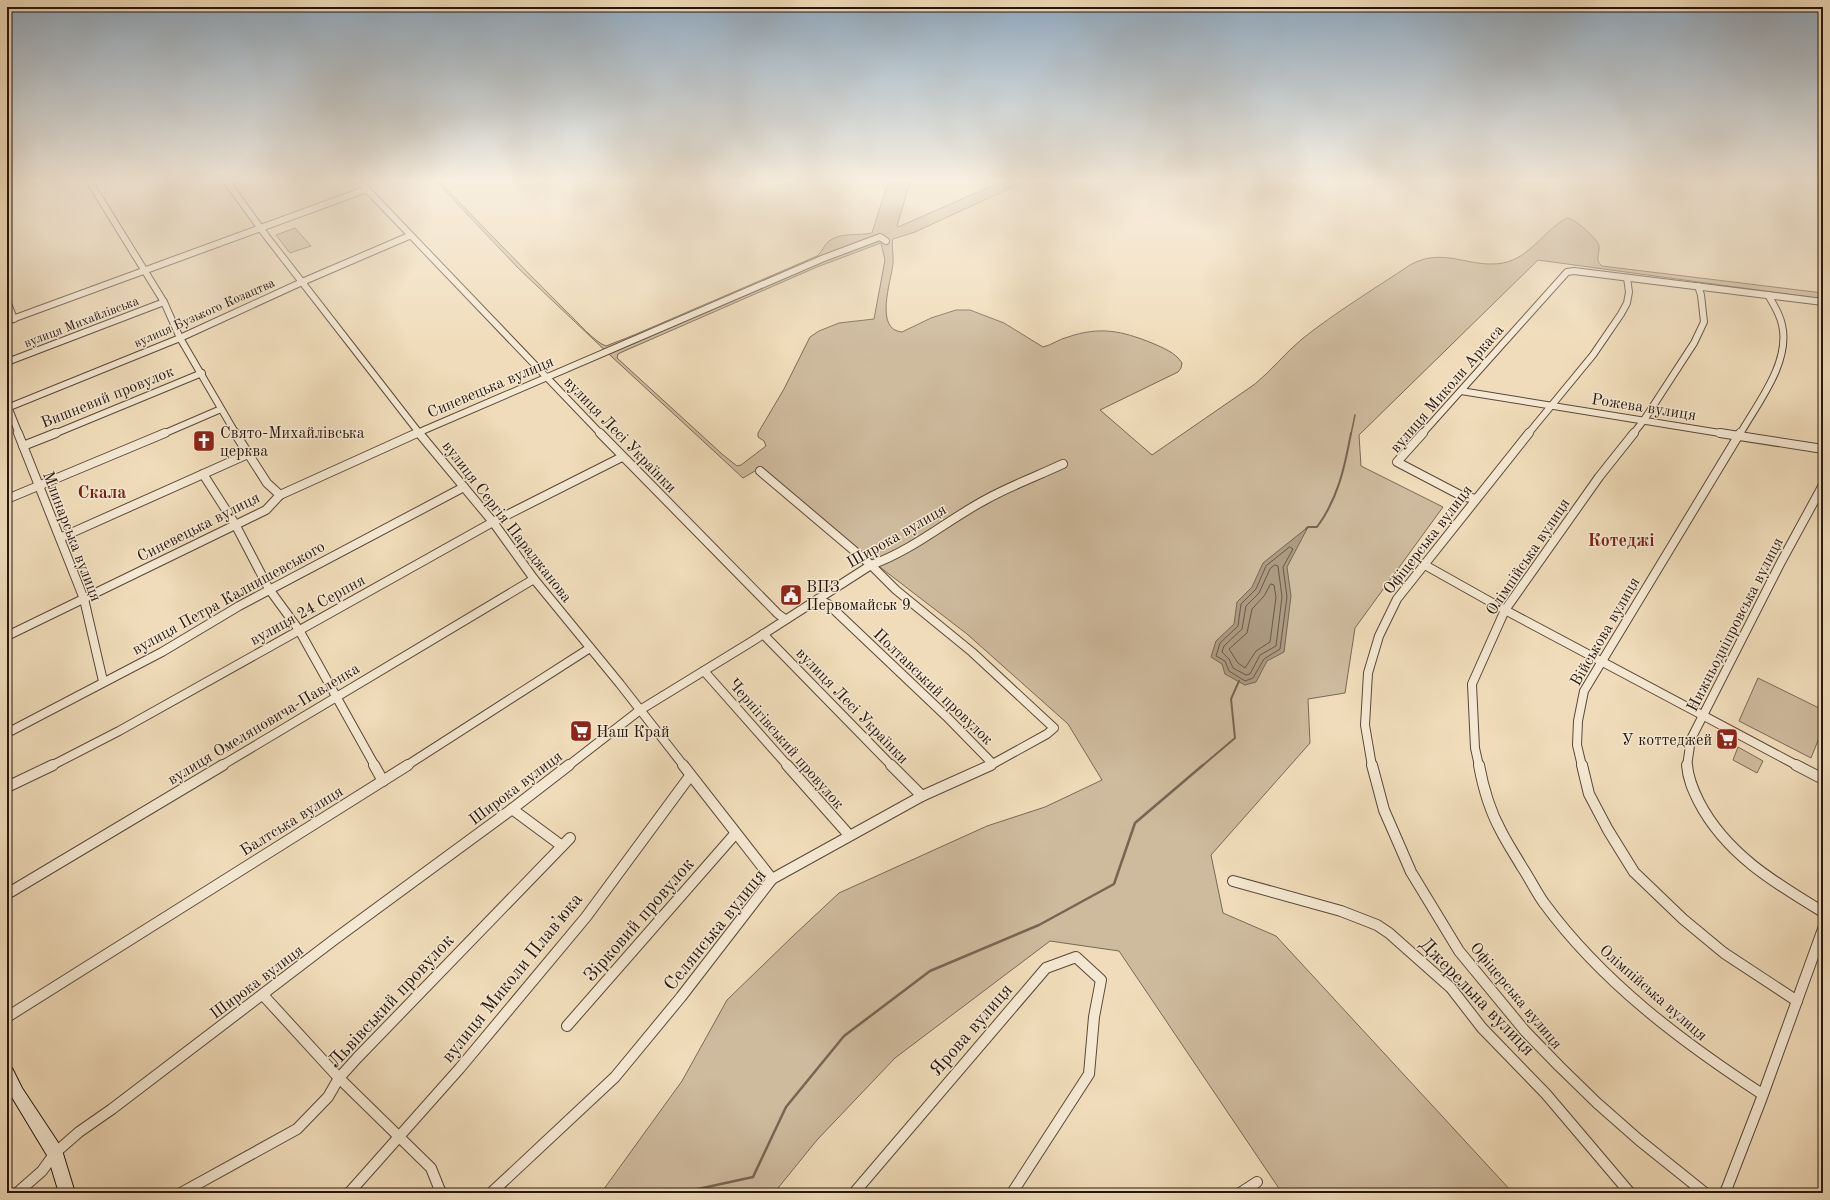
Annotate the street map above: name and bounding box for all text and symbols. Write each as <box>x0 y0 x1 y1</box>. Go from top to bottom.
street label: вулиця Бузького Козацтва <box>132 276 277 350</box>
street label: вулиця Михайлівська <box>22 294 141 350</box>
street label: вулиця Миколи Аркаса <box>1388 322 1507 456</box>
street label: Синевецька вулиця <box>425 354 556 422</box>
street label: Вишневий провулок <box>39 364 176 432</box>
street label: вулиця Лесі Українки <box>560 374 679 496</box>
street label: Рожева вулиця <box>1590 392 1697 424</box>
place label: Свято-Михайлівська церква <box>220 426 365 460</box>
church icon: Свято-Михайлівська церква <box>191 428 217 454</box>
street label: вулиця Сергія Параджанова <box>438 438 574 606</box>
street label: Млинарська вулиця <box>39 469 103 604</box>
street label: Офіцерська вулиця <box>1381 483 1476 598</box>
district label: Скала <box>77 484 127 502</box>
street label: Синевецька вулиця <box>135 490 263 566</box>
street label: Олімпійська вулиця <box>1484 496 1574 618</box>
street label: Широка вулиця <box>845 502 949 572</box>
district label: Котеджі <box>1587 532 1655 550</box>
street label: Нижньодніпровська вулиця <box>1685 535 1787 715</box>
street label: вулиця Петра Калнишевського <box>130 539 328 658</box>
street label: вулиця 24 Серпня <box>248 573 368 649</box>
street label: Військова вулиця <box>1568 575 1643 689</box>
place label: ВПЗ Первомайськ 9 <box>806 580 911 614</box>
public building icon: ВПЗ Первомайськ 9 <box>778 582 804 608</box>
street label: Полтавський провулок <box>870 626 995 749</box>
street label: вулиця Лесі Українки <box>792 645 911 767</box>
street label: вулиця Омеляновича-Павленка <box>165 661 363 788</box>
street label: Чернігівський провулок <box>725 676 846 813</box>
supermarket icon: Наш Край <box>568 718 594 744</box>
place label: Наш Край <box>596 725 670 741</box>
supermarket icon: У коттеджей <box>1714 726 1740 752</box>
place label: У коттеджей <box>1621 733 1712 749</box>
street label: Широка вулиця <box>467 749 566 829</box>
street label: Балтська вулиця <box>238 784 346 860</box>
street label: Зірковий провулок <box>581 855 699 986</box>
street label: Селянська вулиця <box>661 866 771 995</box>
street label: вулиця Миколи Плавʼюка <box>439 890 587 1067</box>
street label: Львівський провулок <box>325 931 459 1072</box>
street label: Джерельна вулиця <box>1415 935 1537 1060</box>
street label: Офіцерська вулиця <box>1466 940 1565 1053</box>
street label: Широка вулиця <box>208 943 307 1023</box>
street label: Олімпійська вулиця <box>1596 943 1710 1044</box>
street label: Ярова вулиця <box>927 981 1017 1080</box>

